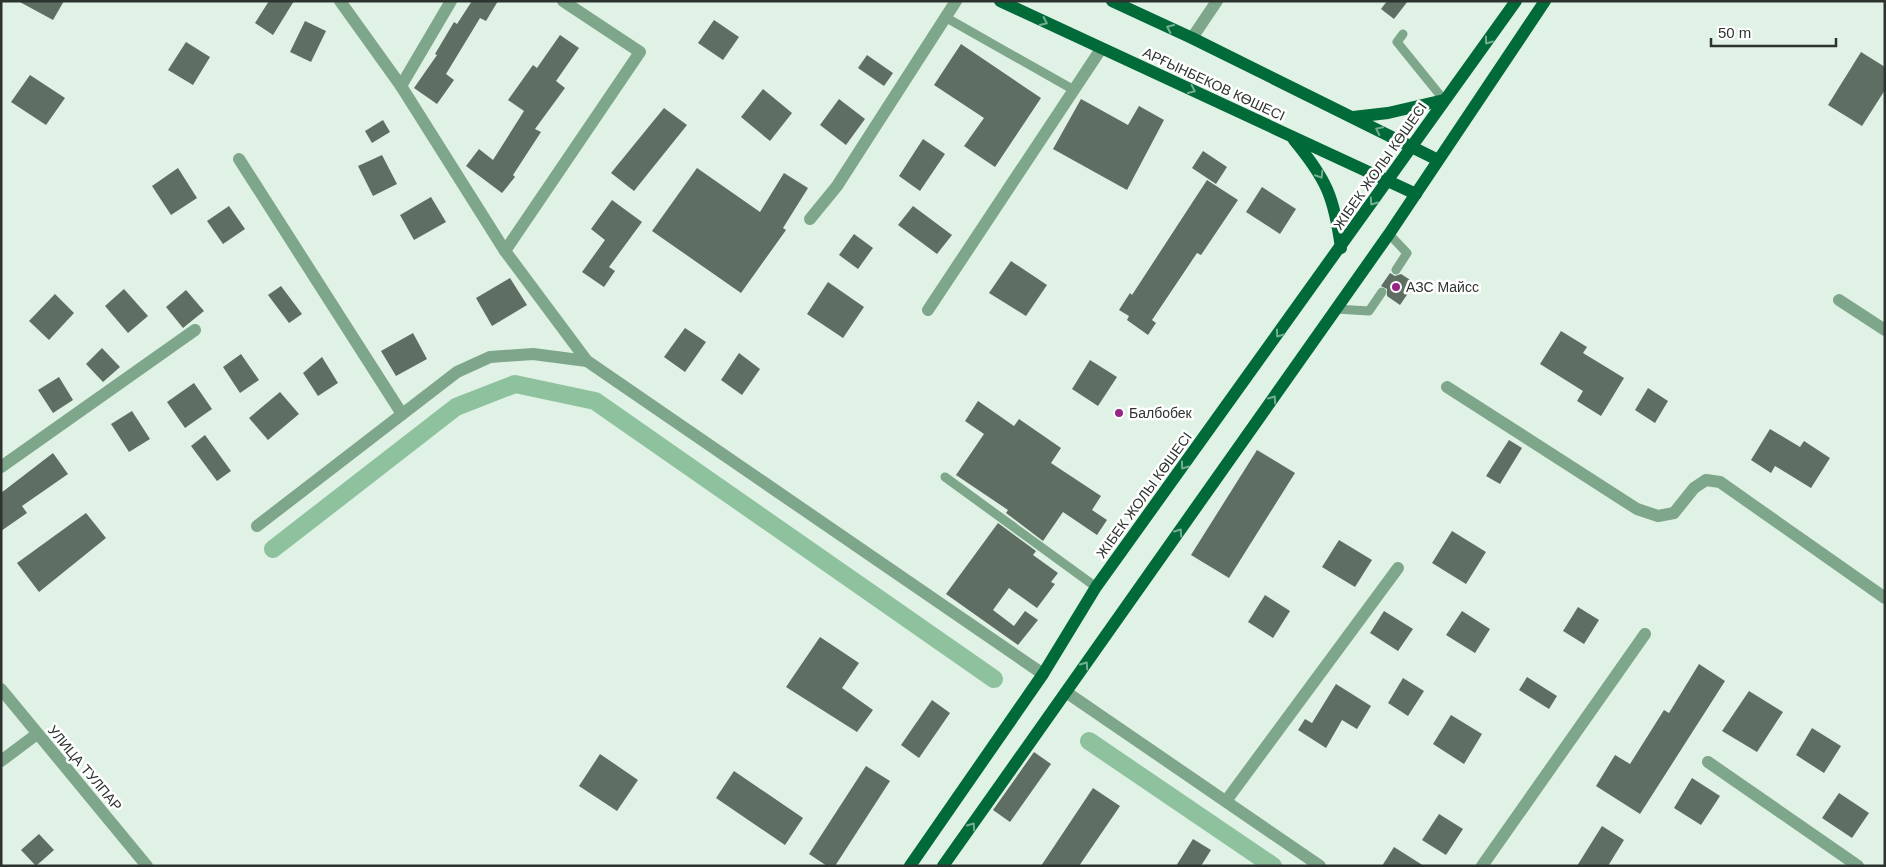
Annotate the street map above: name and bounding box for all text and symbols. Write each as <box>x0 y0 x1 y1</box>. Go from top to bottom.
scale bar <box>1711 15 1836 47</box>
one-way arrow <box>1039 16 1048 26</box>
one-way arrow <box>1166 24 1175 34</box>
text: 50 m <box>1718 24 1751 41</box>
one-way arrow <box>1484 35 1494 44</box>
street label: АРҒЫНБЕКОВ КӨШЕСІ <box>1141 44 1287 124</box>
one-way arrow <box>1187 84 1196 95</box>
street label: ЖІБЕК ЖОЛЫ КӨШЕСІ <box>1330 99 1430 233</box>
one-way arrow <box>1375 126 1384 136</box>
one-way arrow <box>1313 169 1323 178</box>
one-way arrow <box>1370 196 1379 205</box>
place label: АЗС Майсс <box>1406 279 1479 295</box>
marker: АЗС Майсс <box>1390 281 1402 293</box>
one-way arrow <box>1276 328 1285 338</box>
one-way arrow <box>1267 395 1276 405</box>
place label: Балбобек <box>1129 405 1193 421</box>
marker: Балбобек <box>1113 407 1125 419</box>
street label: ЖІБЕК ЖОЛЫ КӨШЕСІ <box>1093 429 1195 561</box>
one-way arrow <box>1181 460 1190 470</box>
one-way arrow <box>1173 528 1182 538</box>
one-way arrow <box>1079 661 1088 670</box>
street label: УЛИЦА ТУЛПАР <box>45 722 125 814</box>
one-way arrow <box>966 823 974 832</box>

